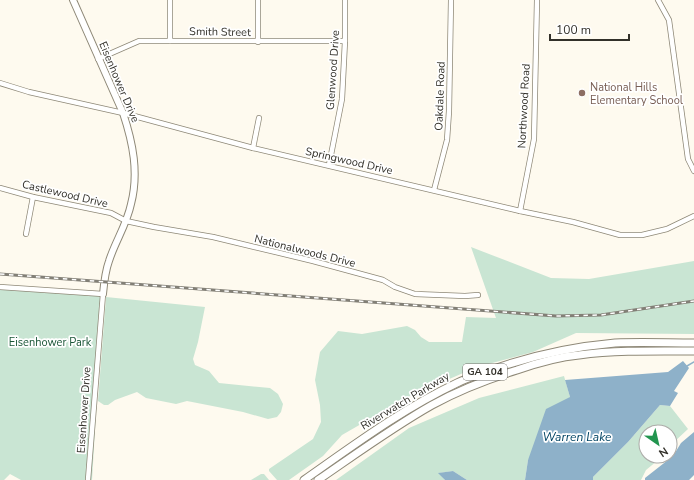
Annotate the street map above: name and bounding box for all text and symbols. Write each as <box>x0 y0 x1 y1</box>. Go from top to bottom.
scale bar <box>550 16 629 42</box>
text: 100 m <box>556 22 591 38</box>
street label: Smith Street <box>189 24 251 40</box>
street label: Glenwood Drive <box>323 29 343 110</box>
street label: Eisenhower Drive <box>95 39 143 125</box>
street label: Oakdale Road <box>431 61 449 131</box>
street label: Northwood Road <box>514 63 534 149</box>
place label: National Hills Elementary School <box>590 80 684 108</box>
marker: National Hills Elementary School <box>577 88 587 98</box>
street label: Springwood Drive <box>304 144 394 178</box>
street label: Castlewood Drive <box>21 177 110 211</box>
street label: Nationalwoods Drive <box>253 231 357 271</box>
park label: Eisenhower Park <box>9 335 92 350</box>
road number: GA 104 <box>463 364 507 380</box>
street label: Eisenhower Drive <box>74 366 95 454</box>
street label: Riverwatch Parkway <box>358 368 452 433</box>
north arrow <box>638 424 678 464</box>
water label: Warren Lake <box>543 429 612 445</box>
text: N <box>656 443 671 460</box>

